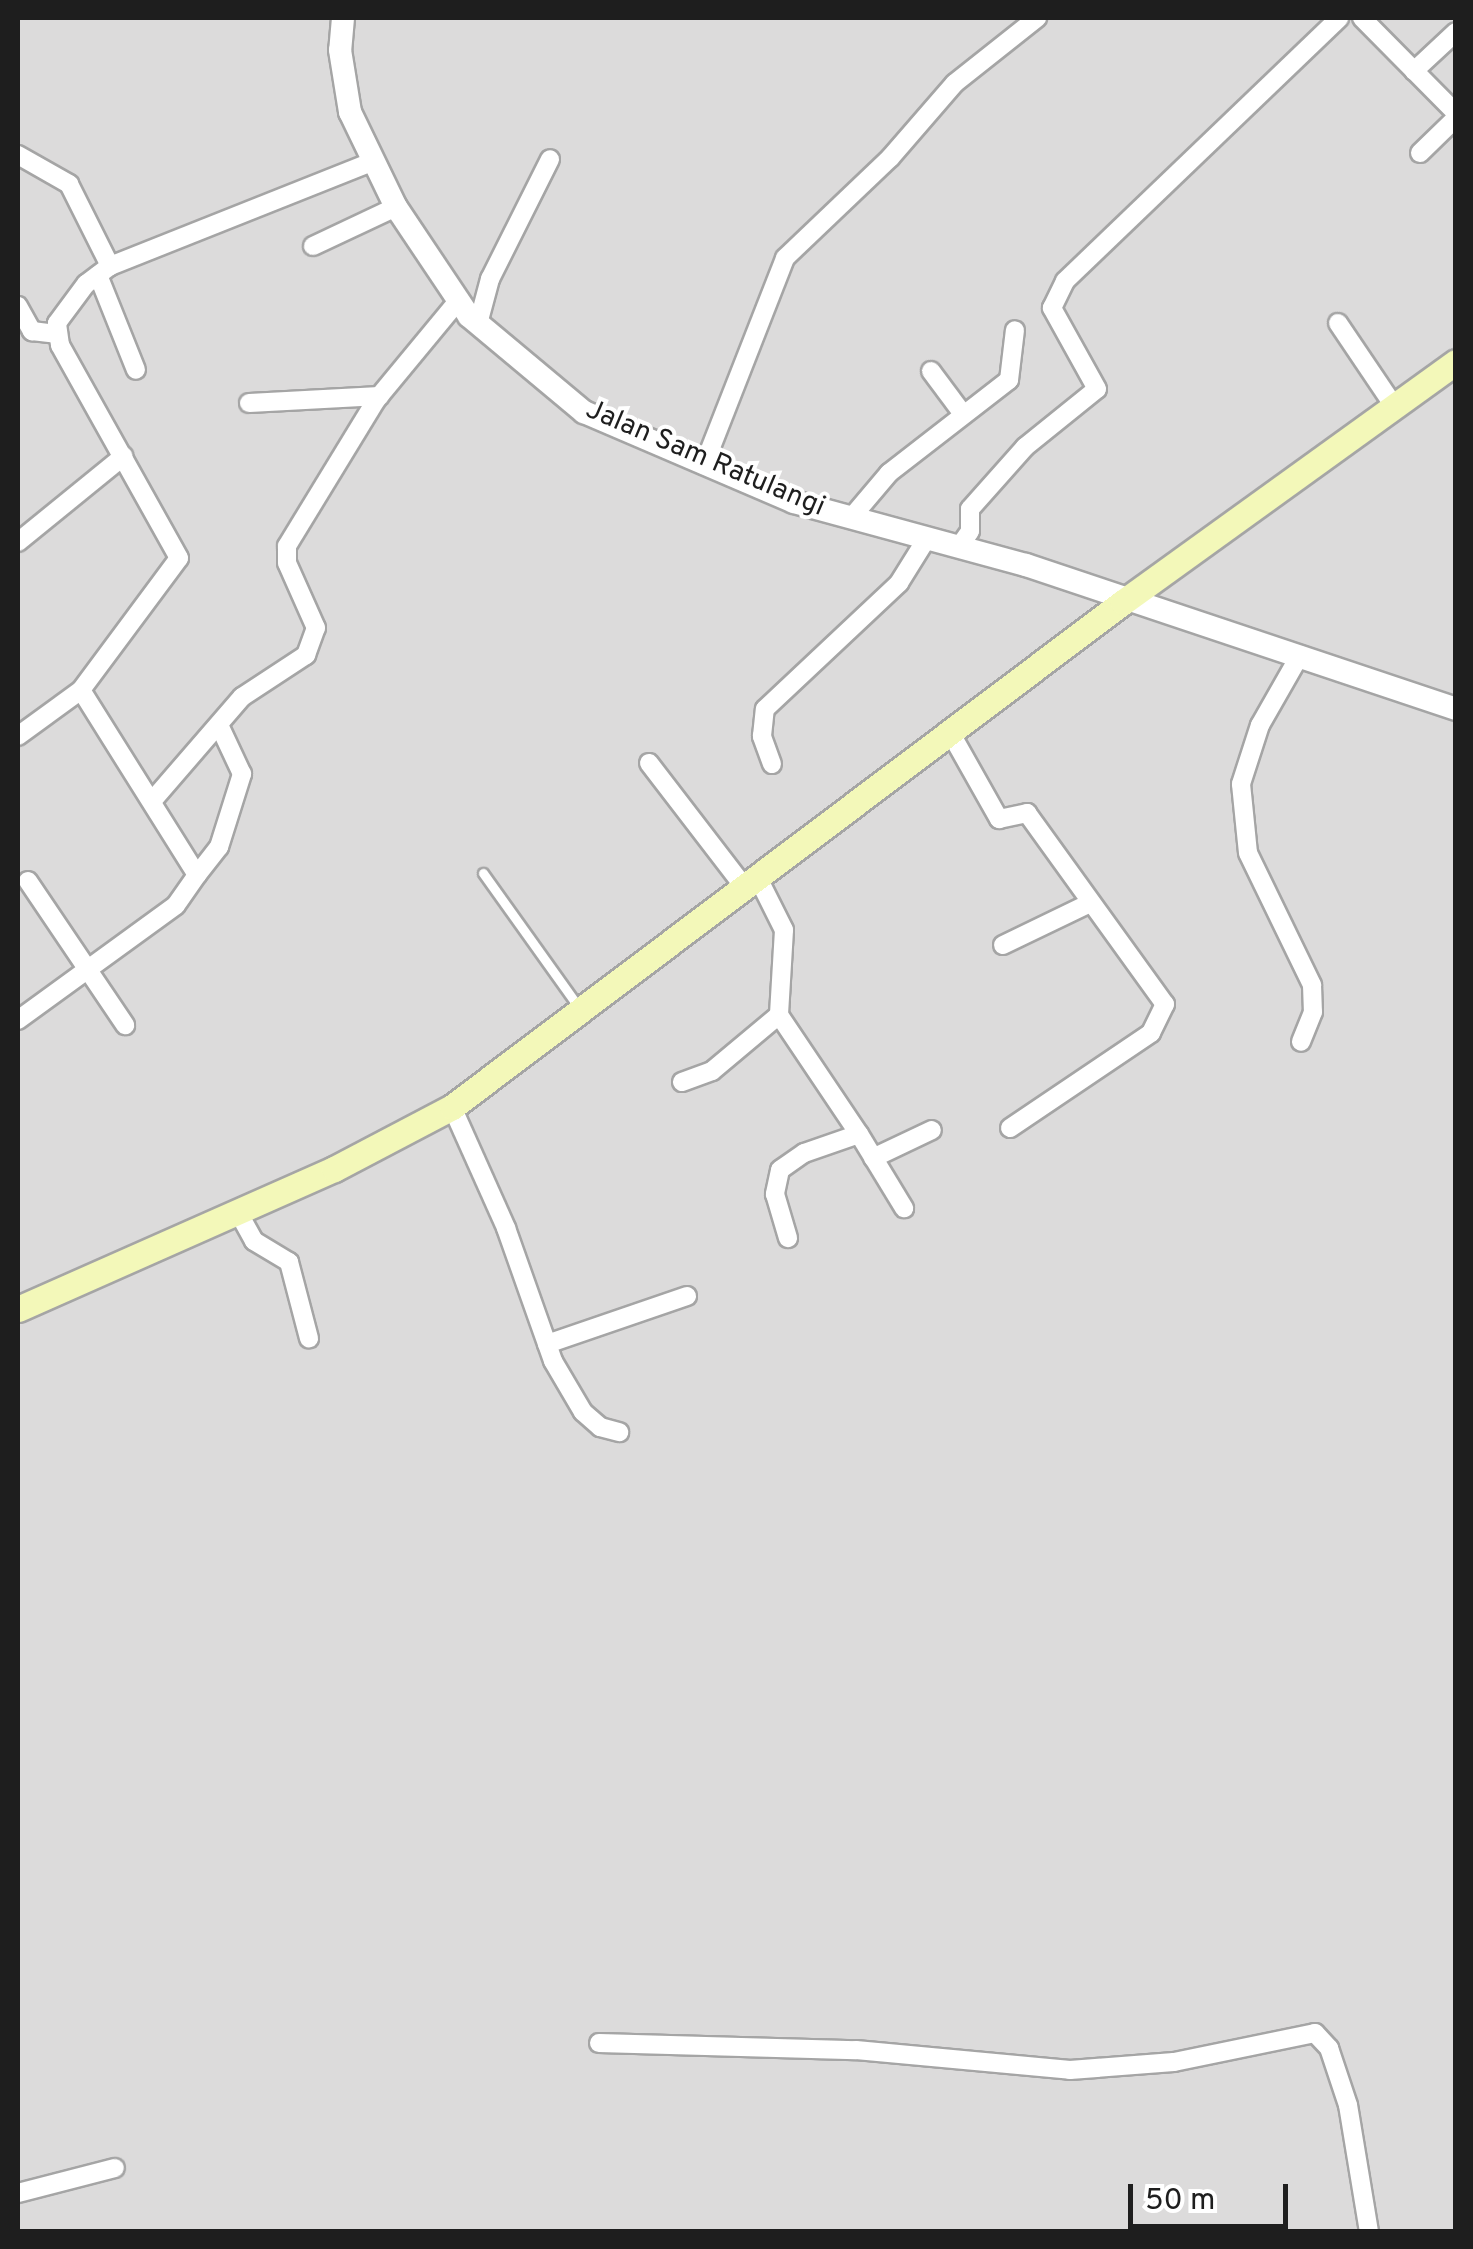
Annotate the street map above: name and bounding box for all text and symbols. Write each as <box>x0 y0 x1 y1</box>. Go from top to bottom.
street label: Jalan Sam Ratulangi <box>580 393 830 525</box>
scale bar <box>1133 2164 1293 2226</box>
text: 50 m <box>1145 2183 1215 2220</box>

